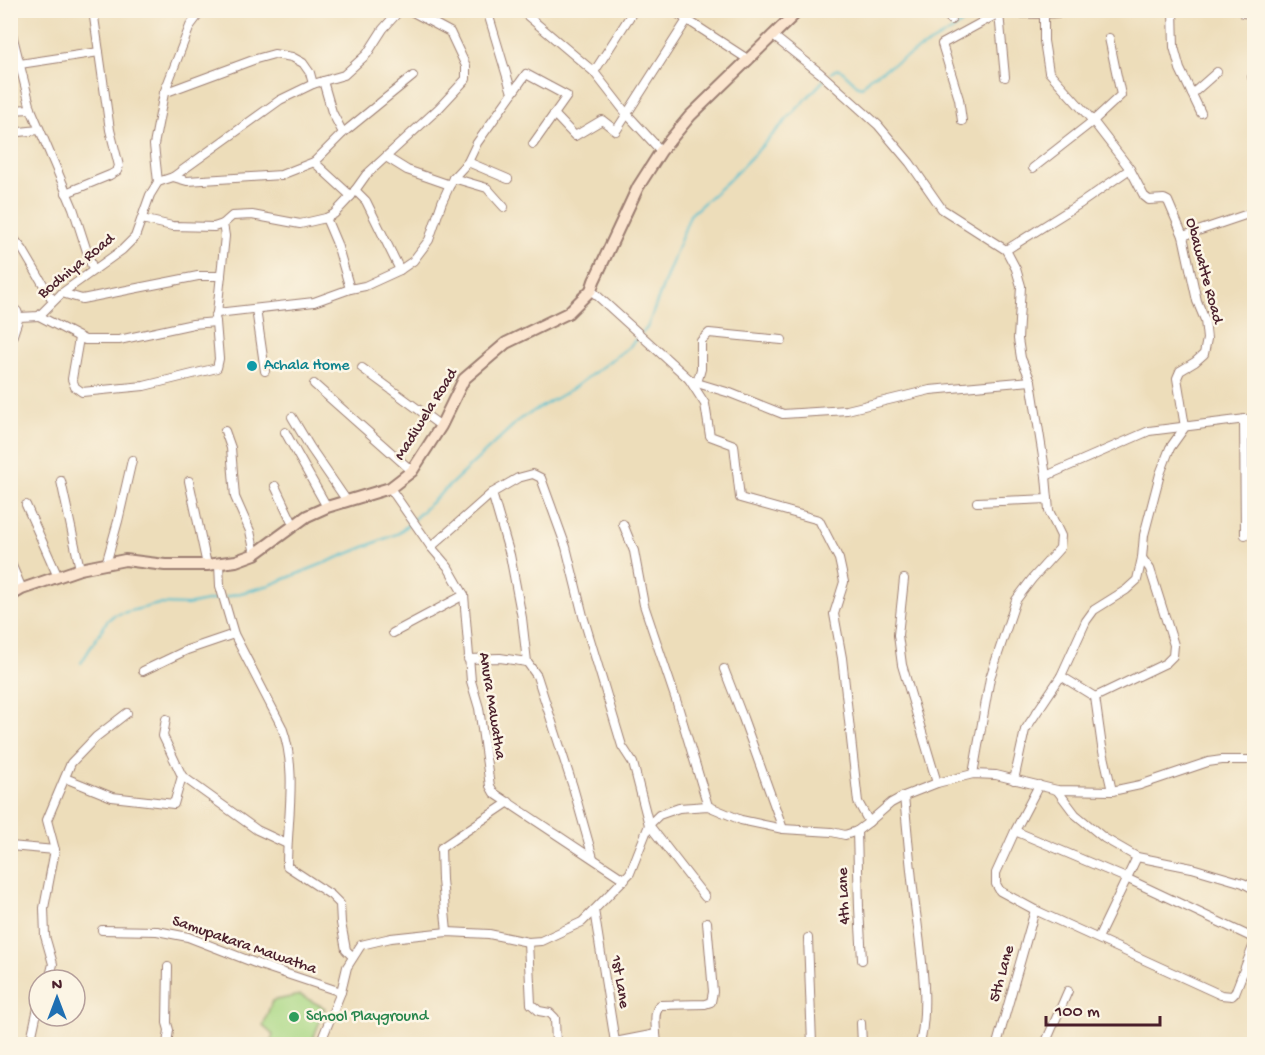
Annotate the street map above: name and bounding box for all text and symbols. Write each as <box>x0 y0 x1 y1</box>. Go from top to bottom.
street label: Obawatte Road <box>1180 216 1227 327</box>
street label: Bodhiya Road <box>34 229 121 304</box>
place label: Achala Home <box>264 357 350 376</box>
marker: Achala Home <box>245 359 259 373</box>
street label: Madiwela Road <box>391 364 464 464</box>
street label: Anura Mawatha <box>473 651 509 762</box>
street label: 4th Lane <box>834 866 855 925</box>
street label: Samupakara Mawatha <box>169 912 320 980</box>
street label: 5th Lane <box>986 943 1020 1004</box>
street label: 1st Lane <box>605 953 633 1011</box>
north arrow <box>27 968 87 1028</box>
text: N <box>52 977 63 996</box>
scale bar <box>1046 989 1160 1027</box>
text: 100 m <box>1054 1002 1100 1023</box>
place label: School Playground <box>306 1008 430 1027</box>
marker: School Playground <box>287 1010 301 1024</box>

